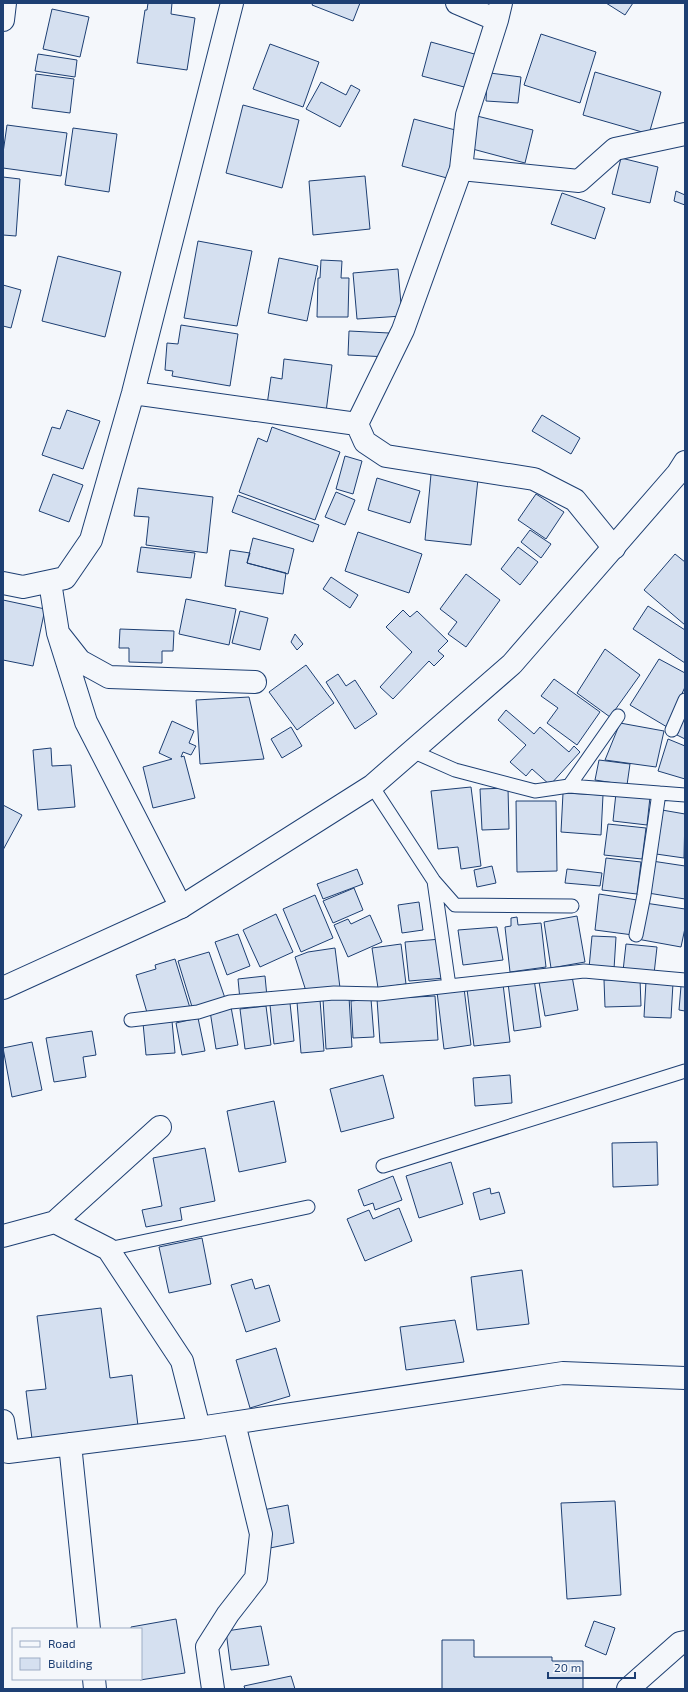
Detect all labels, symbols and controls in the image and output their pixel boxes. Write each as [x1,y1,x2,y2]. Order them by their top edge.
legend [12,1628,142,1680]
text: Road [48,1636,76,1650]
scale bar [548,1654,635,1680]
text: Building [48,1656,93,1670]
text: 20 m [554,1660,581,1674]

